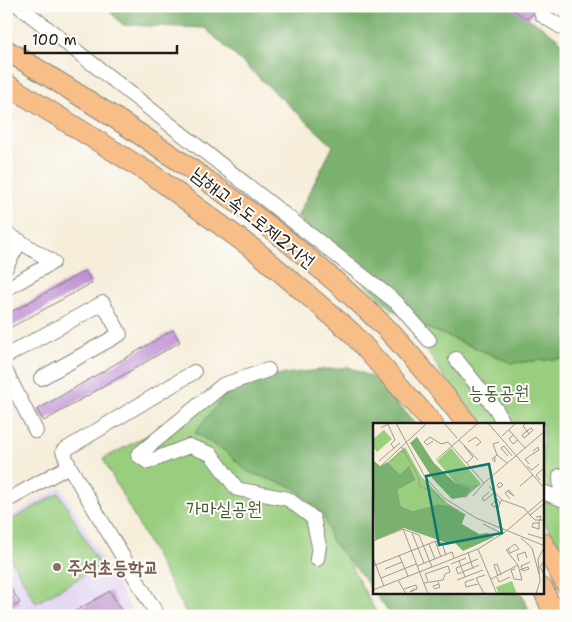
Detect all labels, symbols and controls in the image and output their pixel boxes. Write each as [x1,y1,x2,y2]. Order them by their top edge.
scale bar [25,22,178,54]
text: 100 m [32,30,77,50]
street label: 남해고속도로제2지선 [187,161,321,274]
park label: 능동공원 [468,380,530,405]
inset map [373,423,544,594]
park label: 가마실공원 [186,496,262,521]
place label: 주석초등학교 [67,555,159,580]
marker: 주석초등학교 [51,561,63,573]

